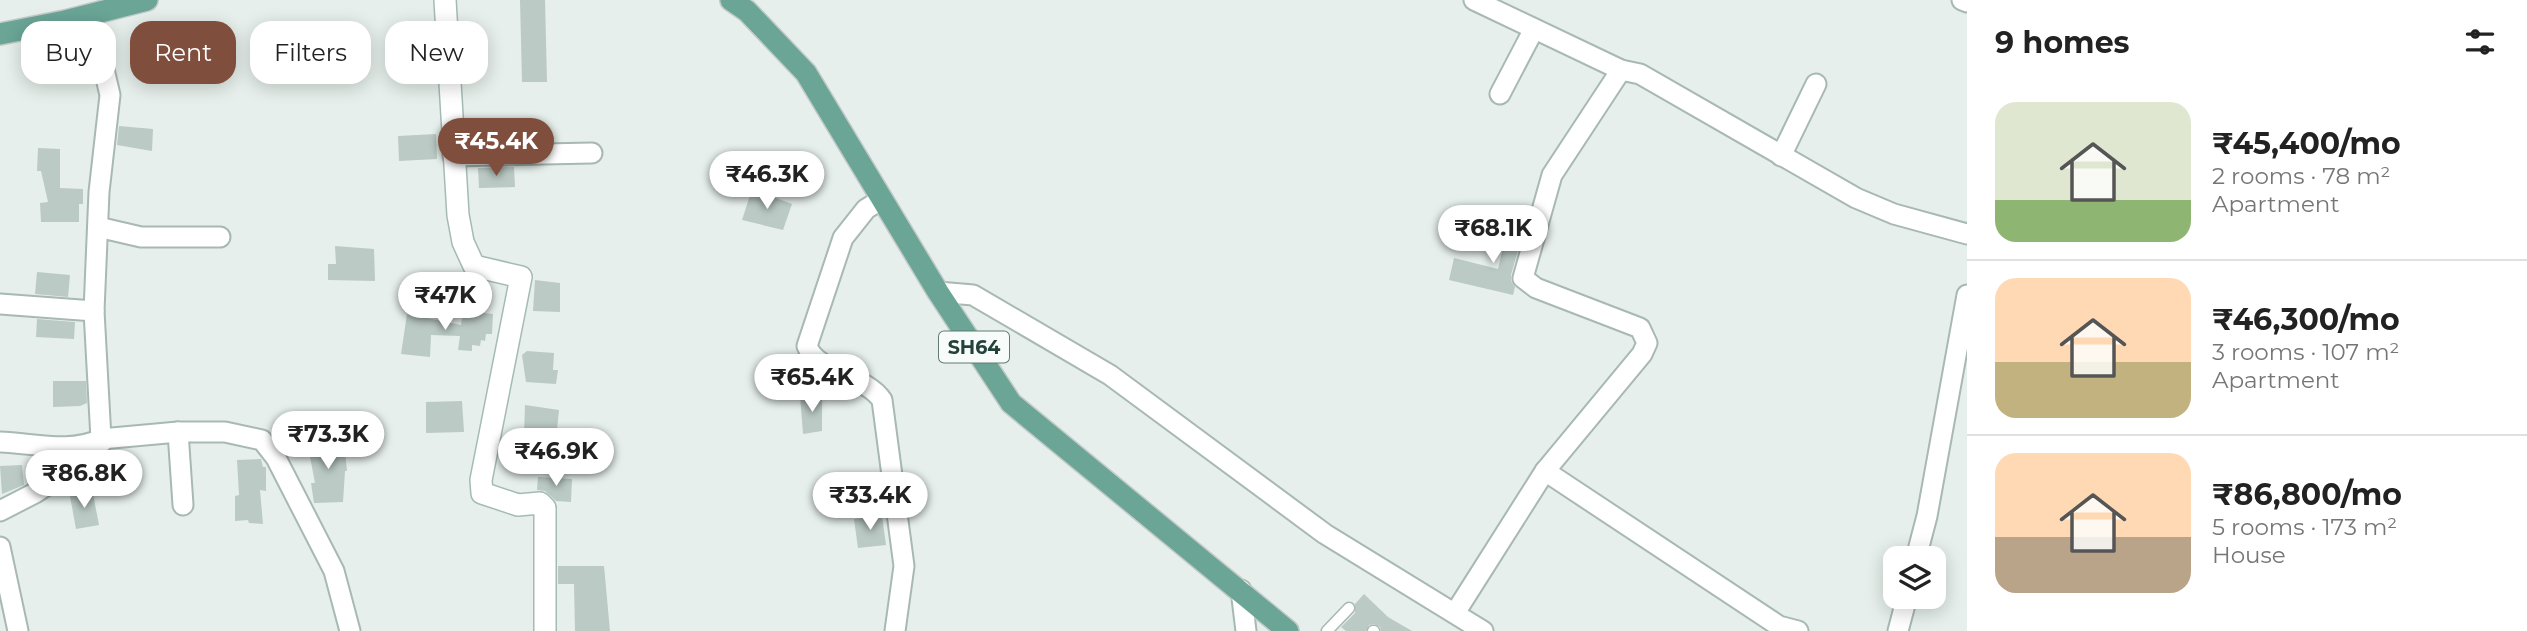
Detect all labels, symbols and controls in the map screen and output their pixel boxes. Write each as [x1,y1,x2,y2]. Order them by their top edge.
chip: Buy [21,21,116,84]
chip: Rent [130,21,236,84]
chip: Filters [250,21,371,84]
chip: New [385,21,488,84]
icon: filters [2461,23,2499,61]
text: 9 homes [1995,24,2130,61]
pin: ₹45.4K [439,118,553,178]
text: ₹45,400/mo [2212,125,2401,162]
text: ₹45.4K [454,127,538,155]
icon: home [2051,130,2135,214]
pin: ₹46.3K [710,152,824,211]
text: ₹46.3K [725,160,809,188]
text: 2 rooms · 78 m² [2212,162,2390,190]
text: Apartment [2212,190,2340,218]
pin: ₹68.1K [1436,205,1550,265]
text: ₹68.1K [1454,214,1532,242]
pin: ₹47K [404,272,486,332]
text: ₹47K [414,281,476,309]
text: ₹46,300/mo [2212,301,2400,338]
icon: home [2051,306,2135,390]
road number: SH64 [939,332,1009,362]
text: 3 rooms · 107 m² [2212,338,2399,366]
pin: ₹65.4K [755,354,869,414]
text: ₹65.4K [770,363,854,391]
text: Apartment [2212,366,2340,394]
pin: ₹73.3K [271,412,385,471]
text: ₹73.3K [287,420,369,448]
pin: ₹46.9K [499,428,613,488]
text: ₹46.9K [514,437,598,465]
pin: ₹86.8K [27,450,141,510]
text: ₹86.8K [41,459,127,487]
pin: ₹33.4K [813,472,927,532]
text: ₹86,800/mo [2212,476,2402,513]
text: ₹33.4K [829,481,911,509]
icon: home [2051,481,2135,565]
text: 5 rooms · 173 m² [2212,513,2397,541]
text: House [2212,541,2286,569]
map controls [1883,546,1946,609]
button: layers [1883,546,1946,609]

